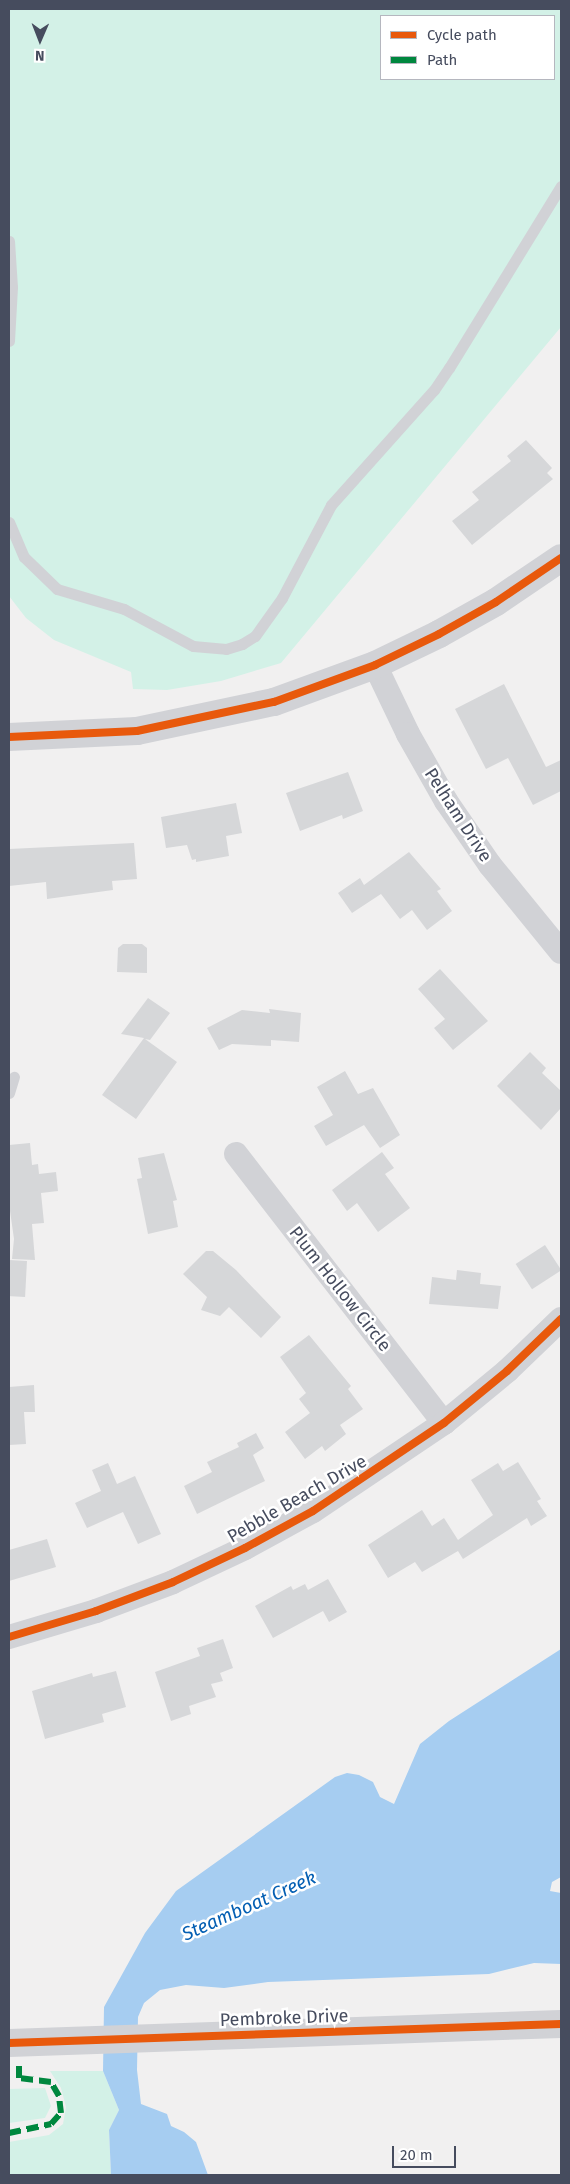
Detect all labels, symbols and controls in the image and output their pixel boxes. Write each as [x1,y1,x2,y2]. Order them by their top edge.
north arrow [15,15,65,65]
legend [380,15,555,80]
text: Cycle path [427,26,497,44]
text: N [35,47,45,64]
text: Path [427,51,457,69]
street label: Pelham Drive [420,764,496,866]
street label: Plum Hollow Circle [284,1222,396,1356]
street label: Pebble Beach Drive [223,1450,371,1548]
water label: Steamboat Creek [178,1866,320,1946]
street label: Pembroke Drive [219,2005,349,2031]
scale bar [395,2136,459,2168]
text: 20 m [400,2146,433,2164]

